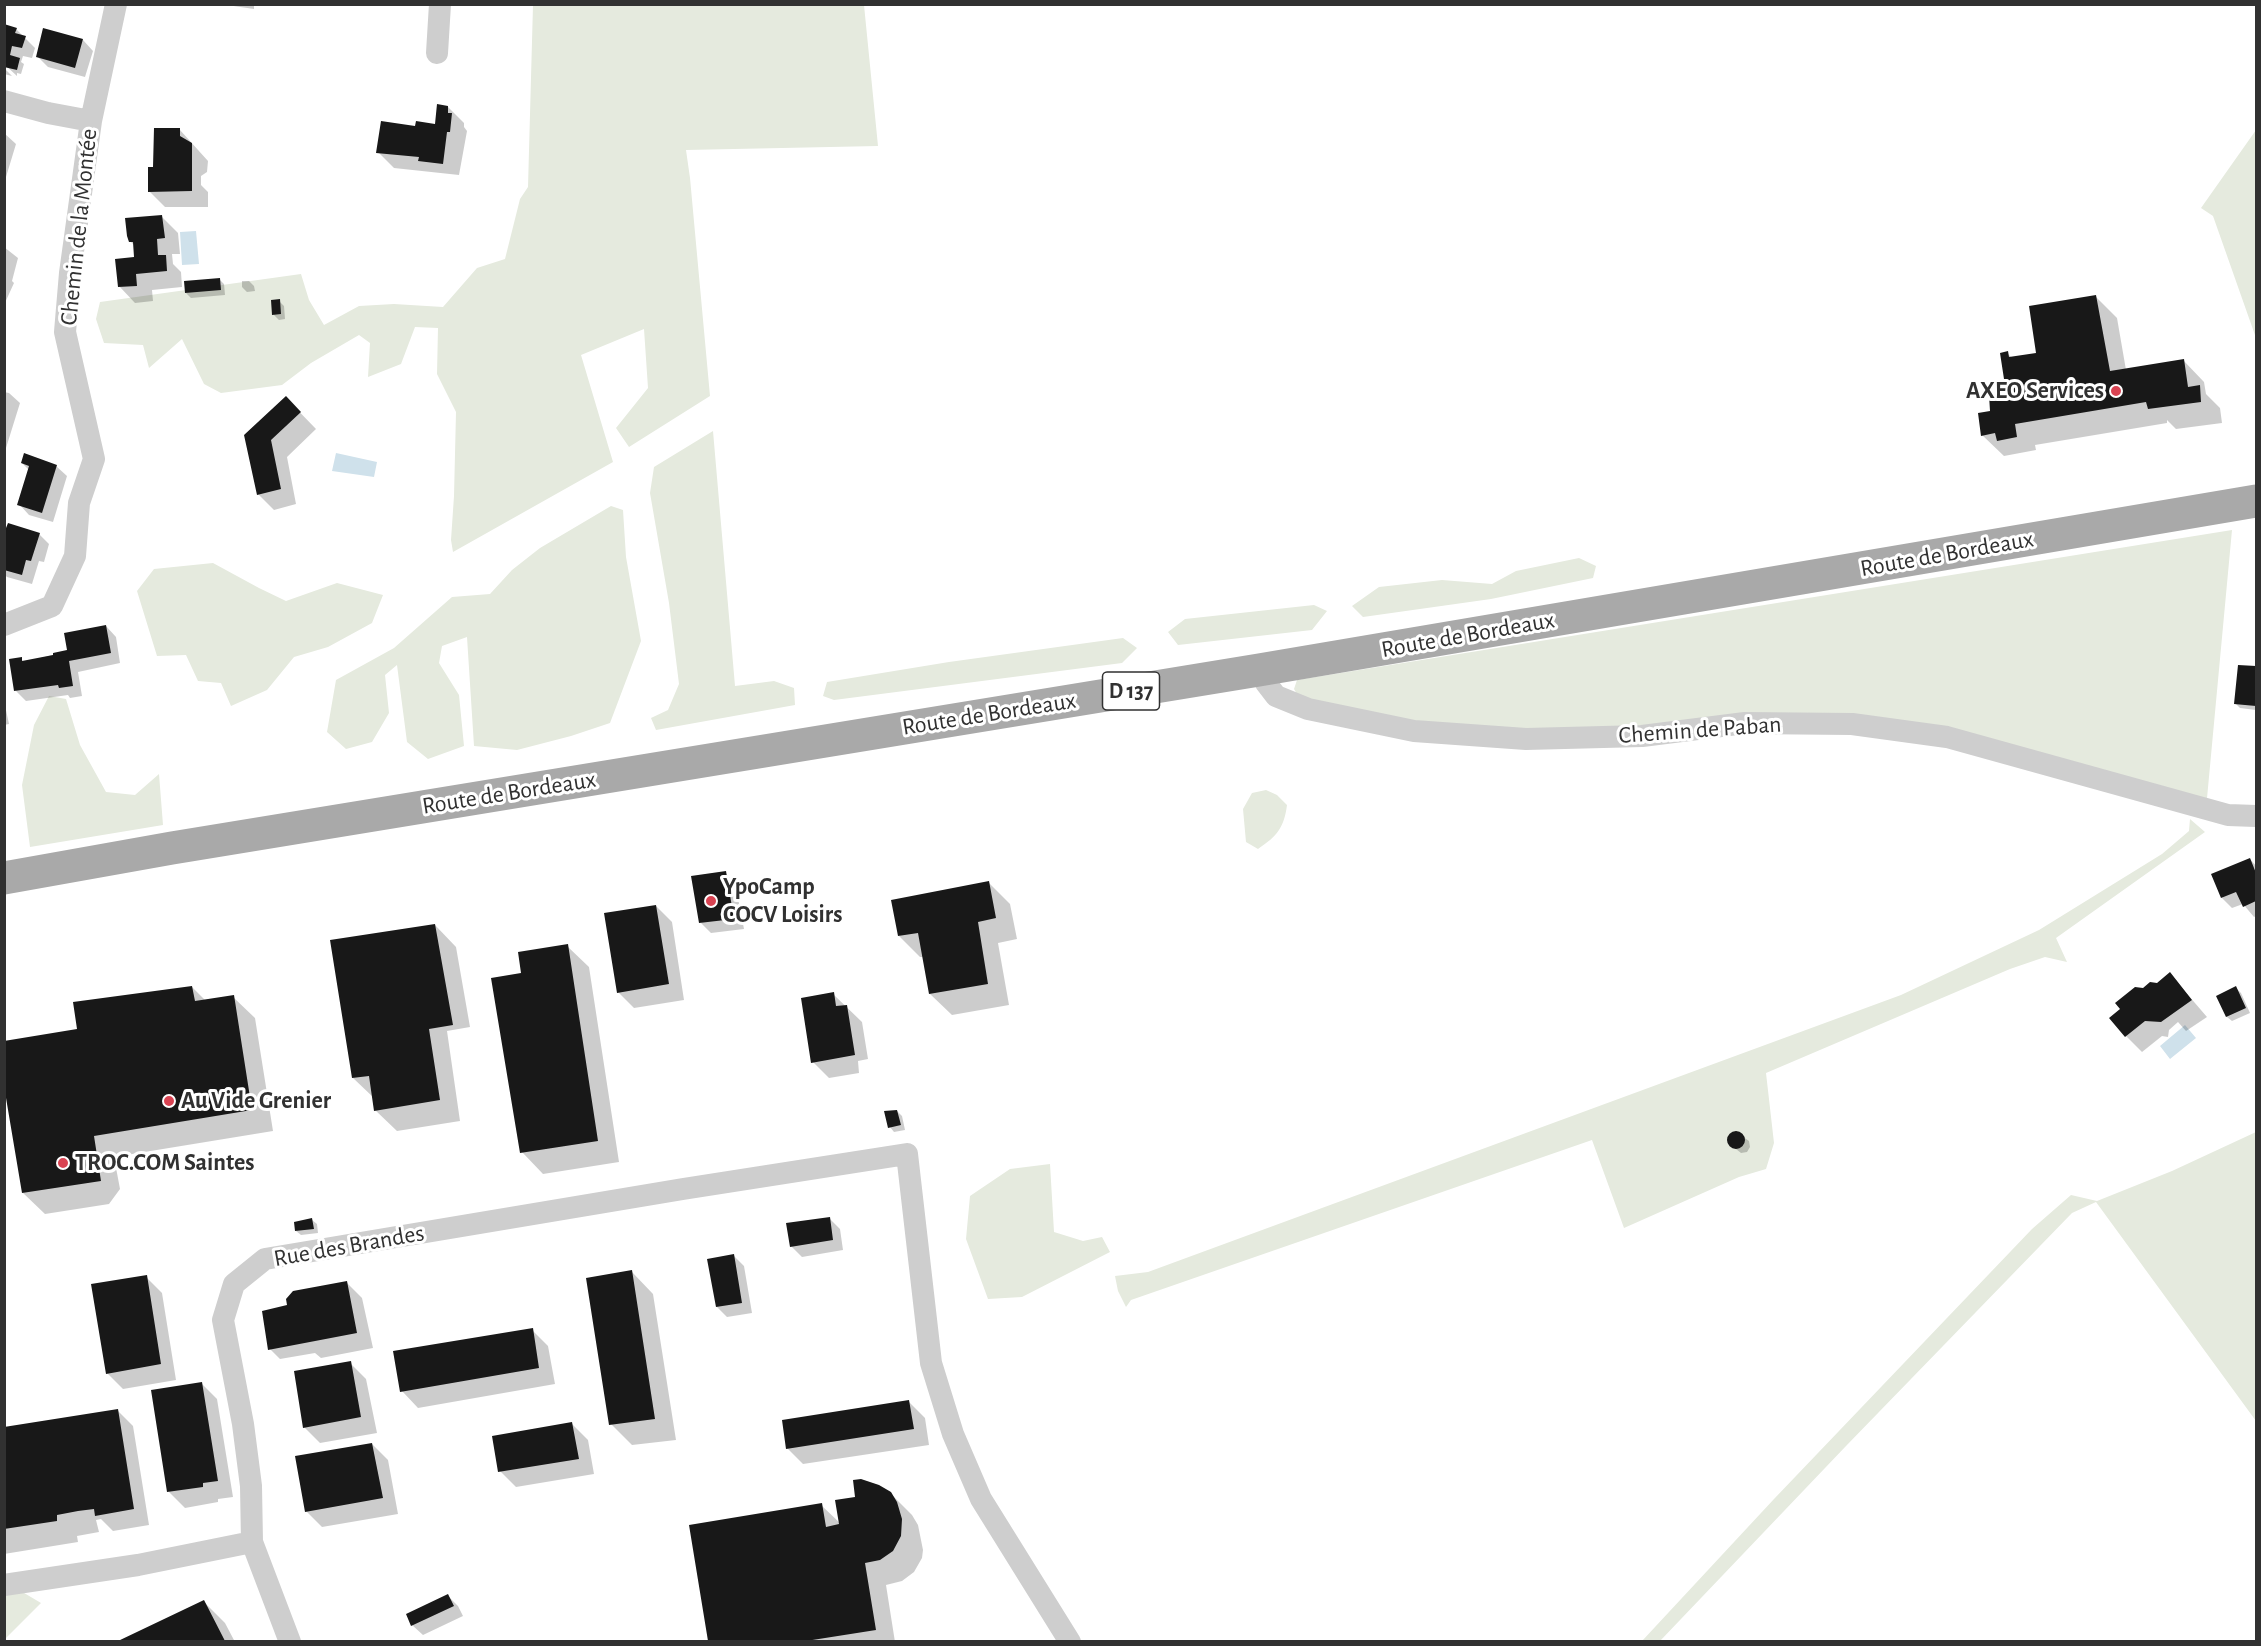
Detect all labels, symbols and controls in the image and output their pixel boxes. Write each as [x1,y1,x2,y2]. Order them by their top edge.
street label: Chemin de la Montée [54,127,104,327]
place label: AXEO Services [1966,377,2104,405]
marker: AXEO Services [2109,384,2123,398]
street label: Route de Bordeaux [1858,525,2036,583]
street label: Route de Bordeaux [1379,606,1557,664]
road number: D 137 [1102,672,1160,710]
street label: Route de Bordeaux [900,686,1078,742]
street label: Chemin de Paban [1618,710,1782,750]
street label: Route de Bordeaux [420,765,598,821]
place label: YpoCamp COCV Loisirs [723,873,842,929]
marker: YpoCamp COCV Loisirs [704,894,718,908]
place label: Au Vide Grenier [181,1087,331,1115]
marker: Au Vide Grenier [162,1094,176,1108]
place label: TROC.COM Saintes [75,1149,254,1177]
marker: TROC.COM Saintes [56,1156,70,1170]
street label: Rue des Brandes [272,1219,426,1273]

